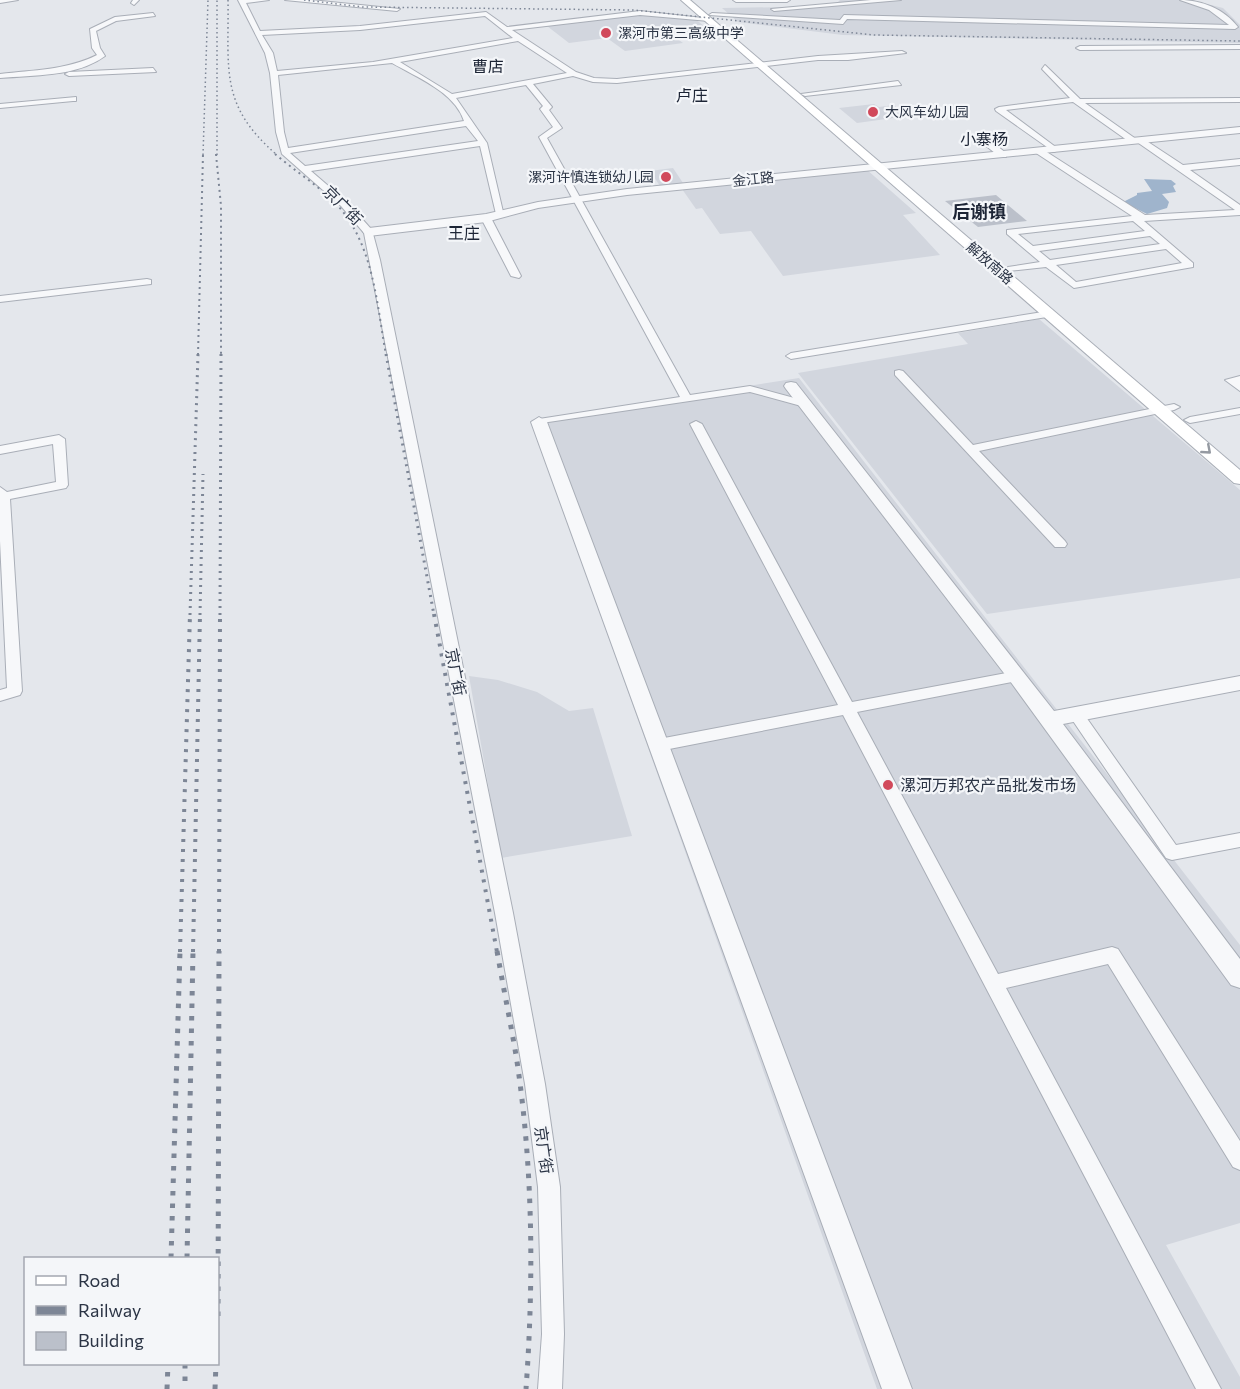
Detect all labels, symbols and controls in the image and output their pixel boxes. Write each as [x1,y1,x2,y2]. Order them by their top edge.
place label: 漯河市第三高级中学 [618,24,744,41]
marker: 漯河市第三高级中学 [599,26,613,40]
district label: 曹店 [472,56,504,75]
district label: 卢庄 [676,85,708,104]
place label: 大风车幼儿园 [885,103,969,120]
marker: 大风车幼儿园 [866,105,880,119]
district label: 小寨杨 [960,129,1008,148]
place label: 漯河许慎连锁幼儿园 [528,168,654,185]
street label: 金江路 [731,168,775,189]
marker: 漯河许慎连锁幼儿园 [659,170,673,184]
street label: 京广街 [320,181,367,228]
district label: 后谢镇 [952,200,1006,222]
district label: 王庄 [448,223,480,242]
street label: 解放南路 [964,238,1017,287]
one-way arrow [1200,442,1211,453]
street label: 京广街 [443,647,470,697]
place label: 漯河万邦农产品批发市场 [900,775,1076,794]
marker: 漯河万邦农产品批发市场 [881,778,895,792]
street label: 京广街 [532,1125,557,1175]
legend [24,1257,219,1365]
text: Road [78,1269,120,1291]
text: Railway [78,1299,141,1321]
text: Building [78,1329,144,1351]

